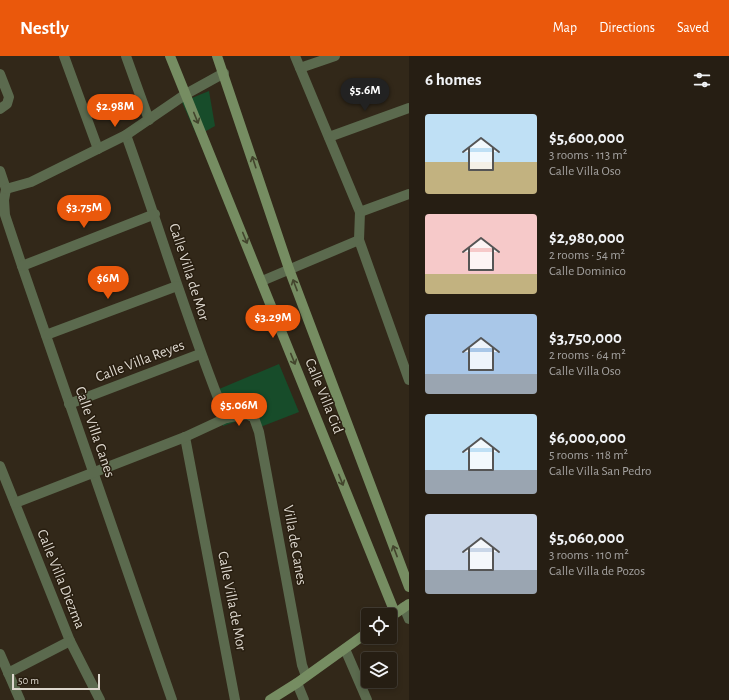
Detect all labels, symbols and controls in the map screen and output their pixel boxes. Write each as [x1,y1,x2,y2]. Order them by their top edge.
text: Nestly [20,19,69,38]
text: Map [553,21,577,35]
text: Directions [599,21,655,35]
text: Saved [677,21,709,35]
icon: filters [691,69,713,91]
text: 6 homes [425,71,481,88]
pin: $5.6M [337,78,393,112]
text: $5.6M [349,84,381,97]
pin: $2.98M [82,94,148,128]
text: $2.98M [96,100,134,113]
one-way arrow [192,112,200,124]
text: $5,600,000 [549,129,624,146]
icon: home [457,130,505,178]
text: 3 rooms · 113 m² [549,149,627,162]
one-way arrow [249,156,257,168]
text: Calle Villa Oso [549,165,621,178]
pin: $3.75M [51,195,117,229]
text: $3.75M [66,201,102,214]
street label: Calle Villa de Mor [166,222,212,323]
text: $2,980,000 [549,229,624,246]
icon: home [457,230,505,278]
one-way arrow [241,232,249,244]
text: 2 rooms · 54 m² [549,249,625,262]
text: Calle Dominico [549,265,626,278]
pin: $6M [89,266,127,300]
text: $6M [97,272,119,285]
one-way arrow [291,280,299,292]
pin: $3.29M [240,305,306,339]
text: $3.29M [254,311,292,324]
text: $3,750,000 [549,329,622,346]
icon: home [457,330,505,378]
street label: Calle Villa Reyes [94,337,186,385]
text: 2 rooms · 64 m² [549,349,626,362]
one-way arrow [290,353,298,365]
street label: Calle Villa Cid [302,356,346,436]
text: Calle Villa Oso [549,365,621,378]
street label: Calle Villa Canes [72,385,118,479]
pin: $5.06M [206,393,272,427]
text: $5.06M [220,399,258,412]
text: $6,000,000 [549,429,626,446]
icon: home [457,430,505,478]
text: 5 rooms · 118 m² [549,449,628,462]
text: Calle Villa San Pedro [549,465,652,478]
one-way arrow [338,473,346,485]
street label: Villa de Canes [281,504,309,586]
street label: Calle Villa Diezma [34,527,88,631]
text: $5,060,000 [549,529,624,546]
icon: home [457,530,505,578]
one-way arrow [391,545,399,557]
text: 3 rooms · 110 m² [549,549,629,562]
street label: Calle Villa de Mor [215,550,249,652]
text: Calle Villa de Pozos [549,565,645,578]
map controls [361,608,397,688]
button: locate [361,608,397,644]
button: layers [361,652,397,688]
scale bar [12,672,100,691]
text: 50 m [18,675,39,686]

